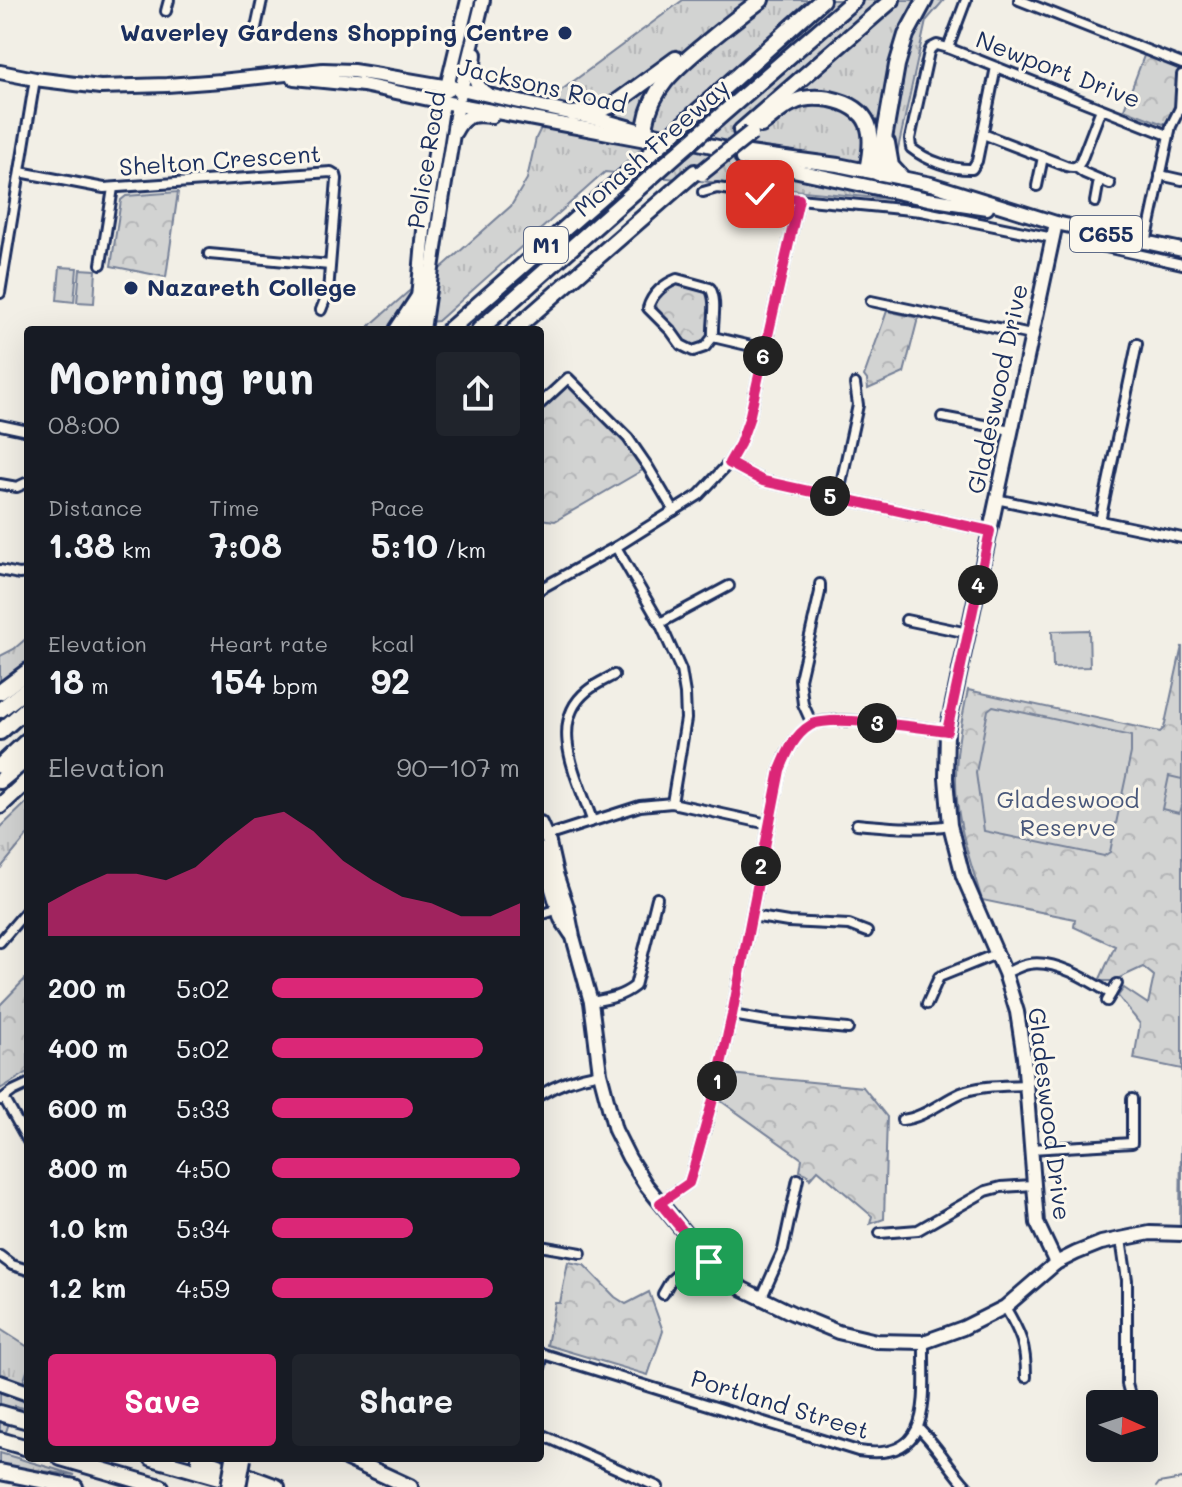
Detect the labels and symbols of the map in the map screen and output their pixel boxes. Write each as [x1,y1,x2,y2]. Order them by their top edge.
place label: Waverley Gardens Shopping Centre [120,16,549,47]
street label: Newport Drive [972,23,1145,114]
marker: Waverley Gardens Shopping Centre [556,24,574,42]
street label: Jacksons Road [454,50,630,119]
street label: Monash Freeway [567,71,735,223]
street label: Police Road [399,89,452,231]
street label: Shelton Crescent [118,137,322,182]
pin [726,160,794,228]
road number: C655 [1070,216,1142,252]
road number: M1 [524,227,568,263]
place label: Nazareth College [147,271,357,302]
marker: Nazareth College [122,279,140,297]
street label: Gladeswood Drive [959,281,1034,497]
pin: 6 [743,336,783,376]
pin: 5 [810,476,850,516]
pin: 4 [958,565,998,605]
pin: 3 [857,703,897,743]
park label: Gladeswood Reserve [997,783,1139,842]
pin: 2 [741,846,781,886]
street label: Gladeswood Drive [1022,1006,1079,1222]
pin: 1 [697,1061,737,1101]
pin [675,1228,743,1296]
street label: Portland Street [687,1362,873,1445]
north arrow [1086,1390,1158,1462]

